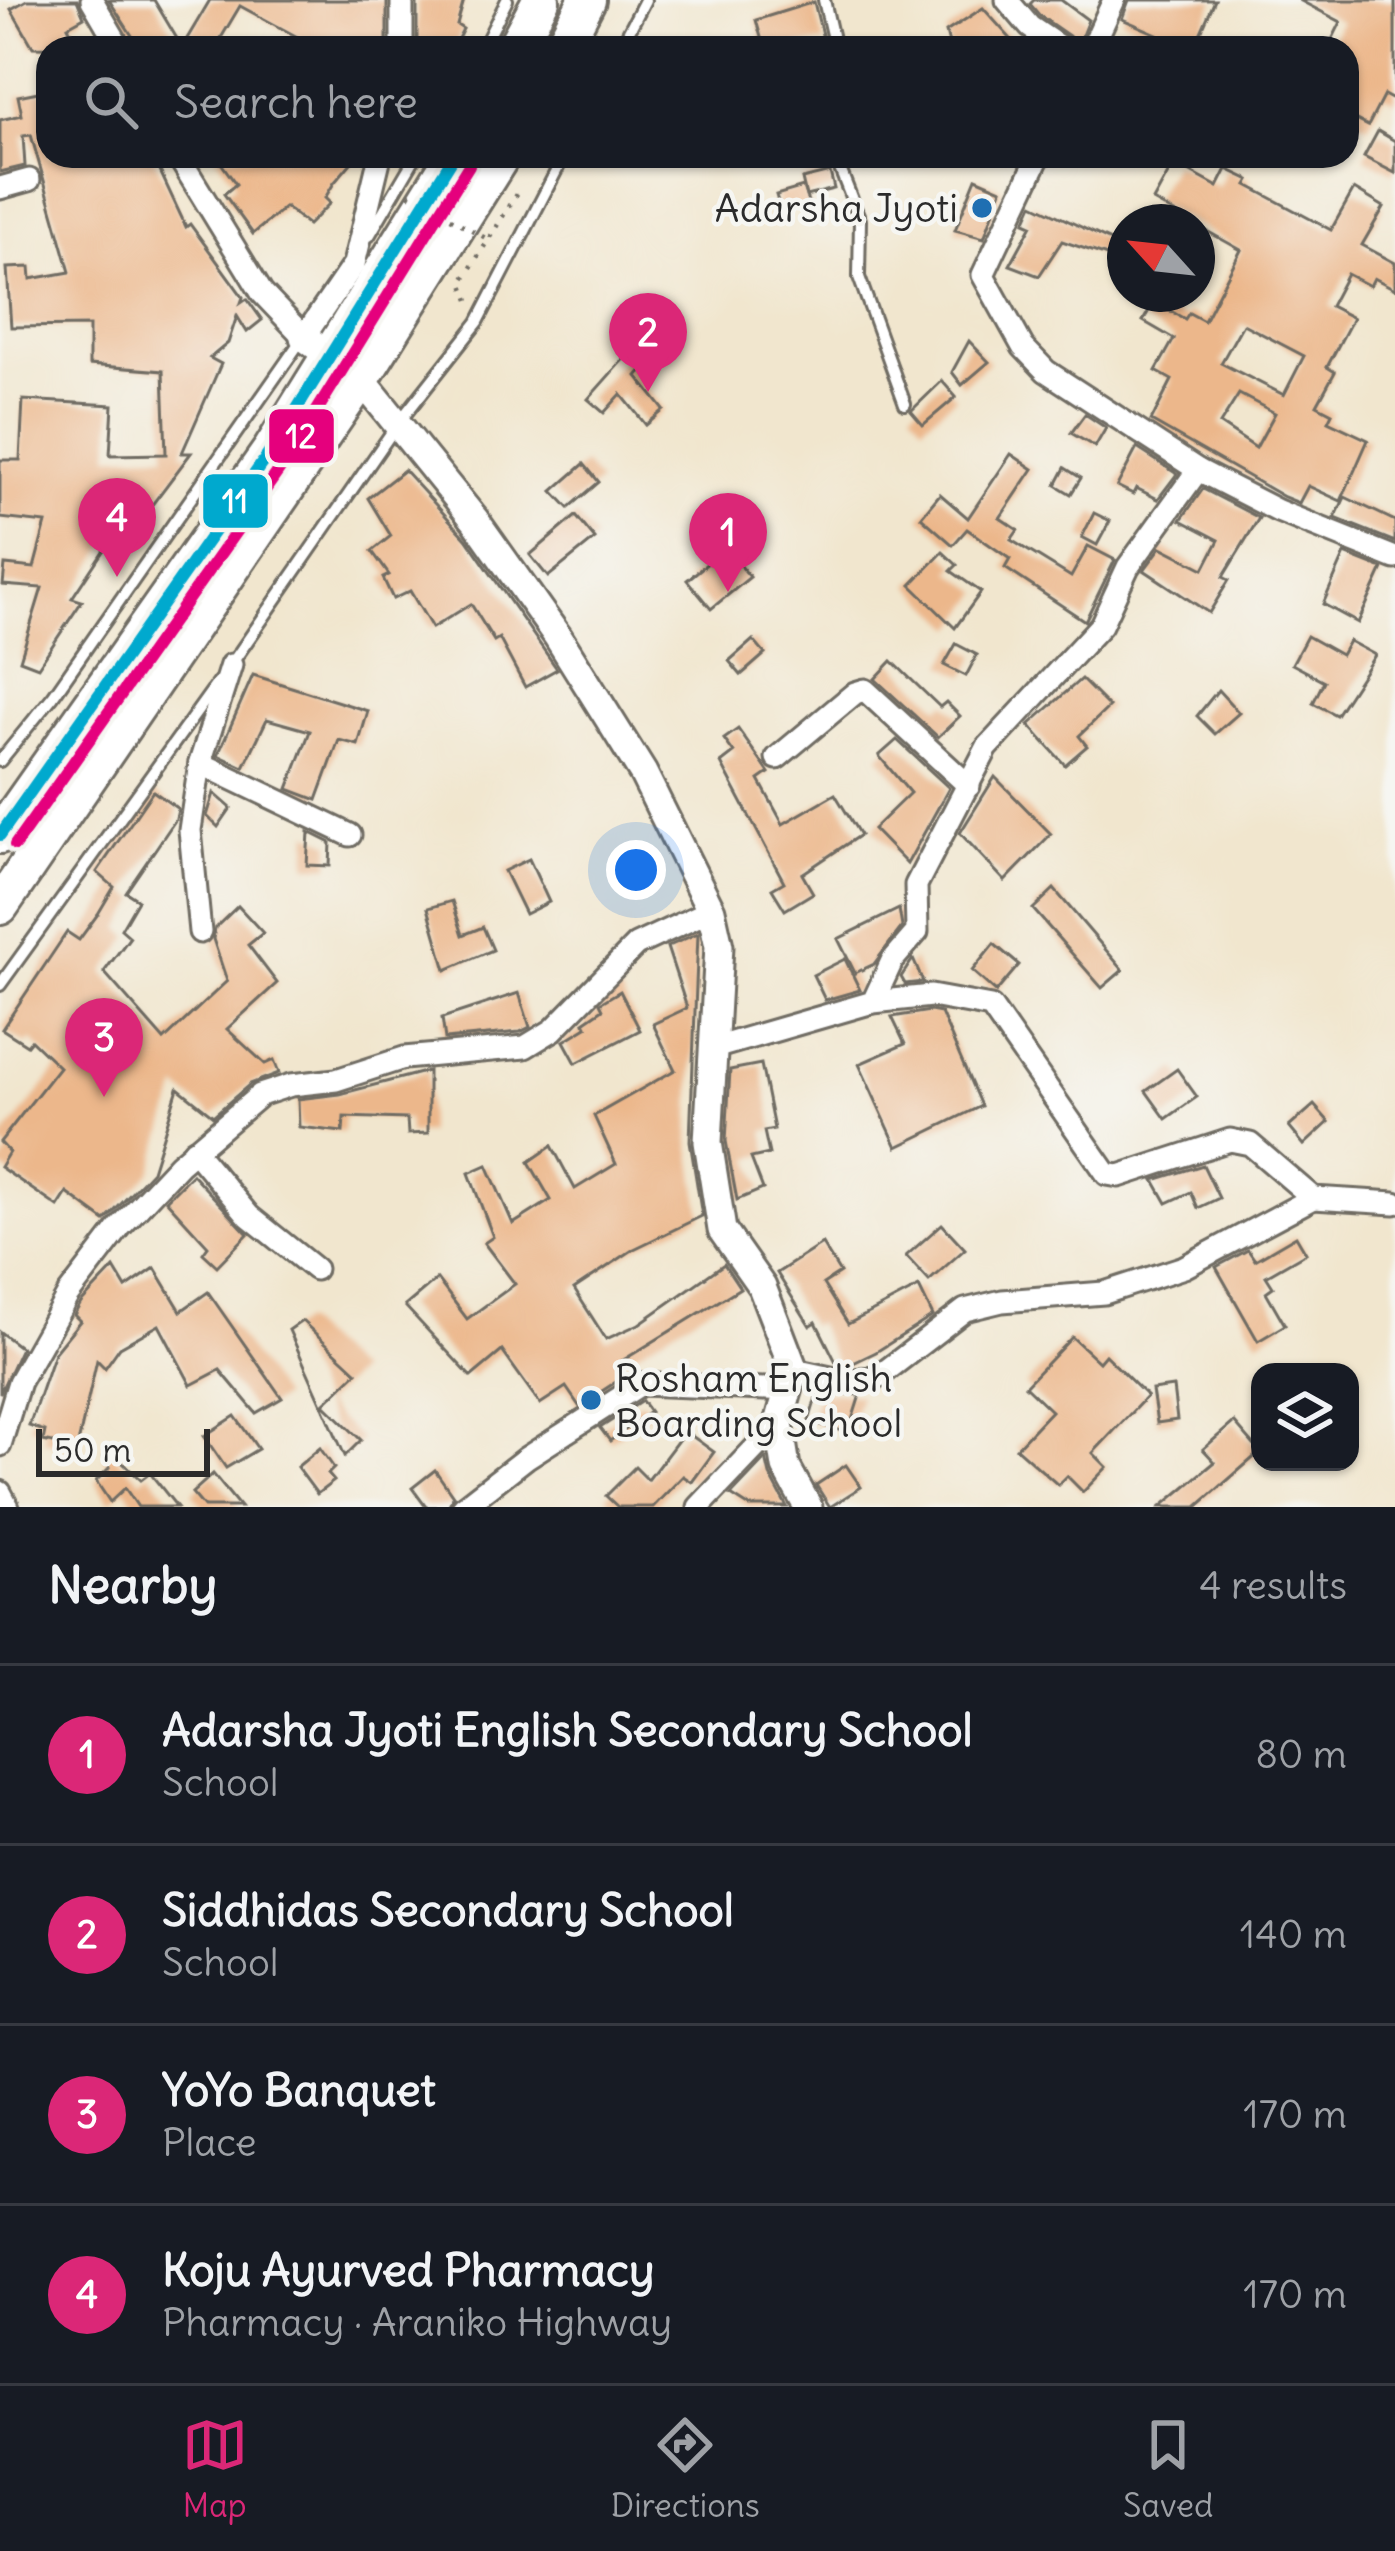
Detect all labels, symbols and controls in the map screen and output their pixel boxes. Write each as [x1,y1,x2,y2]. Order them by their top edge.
search box [36,36,1359,168]
icon: search [78,69,144,135]
text: Search here [174,74,418,130]
place label: Adarsha Jyoti [715,184,958,233]
marker: Adarsha Jyoti [969,195,995,221]
north arrow [1107,204,1215,312]
pin: 2 [609,293,687,392]
line badge: 12 [267,407,336,465]
text: 12 [285,415,317,457]
line badge: 11 [201,472,270,530]
pin: 4 [78,478,156,577]
text: 11 [222,480,248,522]
pin: 1 [689,493,767,592]
your location [606,840,666,900]
pin: 3 [65,998,143,1097]
place label: Rosham English Boarding School [615,1354,902,1448]
map controls [1251,1363,1359,1471]
button: layers [1251,1363,1359,1471]
marker: Rosham English Boarding School [578,1387,604,1413]
scale bar [36,1423,210,1476]
text: 50 m [54,1429,131,1471]
text: Nearby [48,1553,217,1617]
text: 4 results [1199,1561,1347,1610]
text: Adarsha Jyoti English Secondary School [162,1702,973,1758]
text: 1 [79,1730,95,1779]
text: 80 m [1255,1730,1347,1779]
text: School [162,1758,279,1807]
text: Siddhidas Secondary School [162,1882,734,1938]
text: 2 [76,1910,98,1959]
text: 140 m [1240,1910,1347,1959]
text: School [162,1938,279,1987]
text: YoYo Banquet [162,2062,436,2118]
text: 3 [76,2090,98,2139]
text: 170 m [1243,2090,1347,2139]
text: Place [162,2118,256,2167]
text: Koju Ayurved Pharmacy [162,2242,654,2298]
text: 4 [76,2270,98,2319]
text: 170 m [1243,2270,1347,2319]
text: Pharmacy · Araniko Highway [162,2298,672,2347]
tab: Map [182,2412,248,2526]
tab: Directions [611,2412,760,2526]
tab: Saved [1123,2412,1213,2526]

